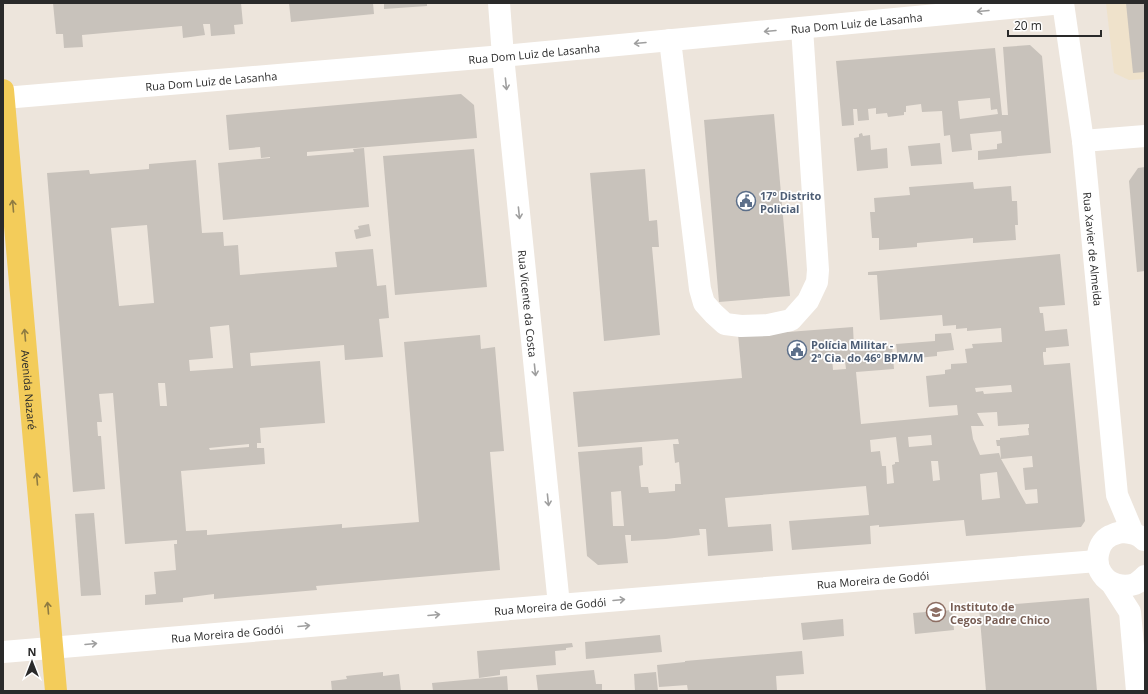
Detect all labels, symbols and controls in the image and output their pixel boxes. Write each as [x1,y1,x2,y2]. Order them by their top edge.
one-way arrow [977,7,990,14]
street label: Rua Dom Luiz de Lasanha [790,9,923,36]
scale bar [1008,12,1101,38]
text: 20 m [1014,17,1042,34]
one-way arrow [764,27,777,34]
street label: Rua Dom Luiz de Lasanha [468,39,601,66]
one-way arrow [634,39,647,47]
street label: Rua Dom Luiz de Lasanha [145,68,278,94]
one-way arrow [502,77,510,90]
place label: 17º Distrito Policial [760,188,822,216]
public building icon: 17º Distrito Policial [735,190,757,212]
street label: Rua Xavier de Almeida [1080,191,1106,307]
one-way arrow [10,200,17,213]
one-way arrow [516,206,523,219]
street label: Rua Vicente da Costa [515,249,541,358]
one-way arrow [21,329,28,342]
place label: Polícia Militar - 2ª Cia. do 46º BPM/M [811,337,923,365]
public building icon: Polícia Militar - 2ª Cia. do 46º BPM/M [786,339,808,361]
street label: Avenida Nazaré [18,349,40,430]
one-way arrow [531,363,539,376]
one-way arrow [34,473,41,486]
one-way arrow [545,493,552,506]
street label: Rua Moreira de Godói [816,567,930,591]
street label: Rua Moreira de Godói [493,594,607,618]
one-way arrow [612,596,625,603]
place label: Instituto de Cegos Padre Chico [950,599,1050,627]
school or university icon: Instituto de Cegos Padre Chico [925,601,947,623]
one-way arrow [45,602,52,615]
one-way arrow [427,612,440,619]
street label: Rua Moreira de Godói [170,621,284,645]
one-way arrow [297,623,310,630]
one-way arrow [84,640,97,648]
north arrow [12,642,52,682]
text: N [28,644,36,659]

